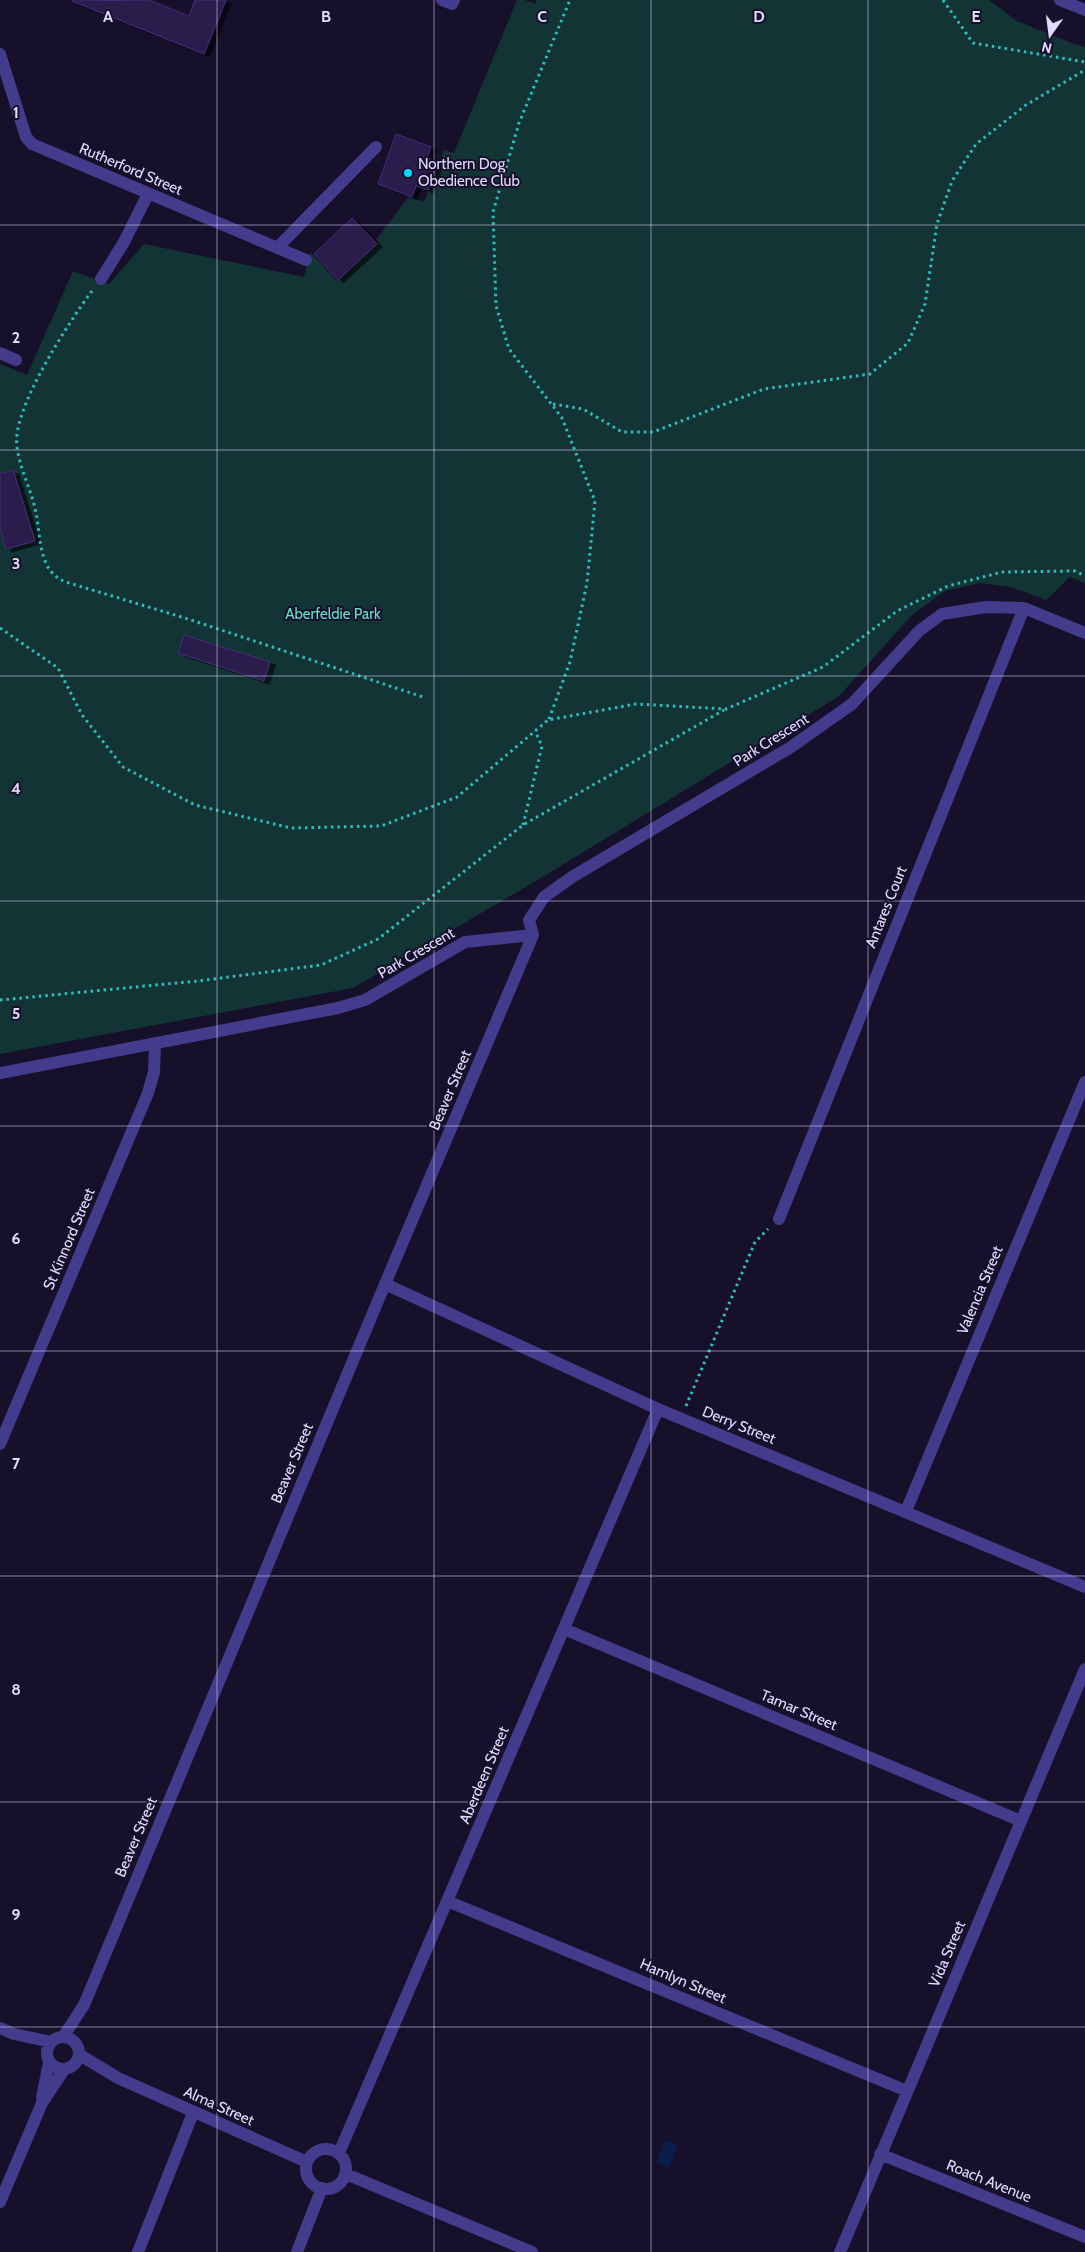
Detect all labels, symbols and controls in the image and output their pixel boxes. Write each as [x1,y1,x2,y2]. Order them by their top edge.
text: A [103,7,113,26]
text: B [321,7,331,26]
text: C [537,7,547,26]
text: D [753,7,765,26]
text: E [971,7,981,26]
north arrow [1025,10,1075,60]
text: N [1040,38,1054,58]
text: 1 [13,103,19,122]
street label: Rutherford Street [77,139,185,199]
place label: Northern Dog Obedience Club [418,155,520,190]
marker: Northern Dog Obedience Club [402,167,414,179]
text: 2 [12,328,20,347]
text: 3 [12,554,20,573]
park label: Aberfeldie Park [285,605,381,623]
street label: Park Crescent [730,710,812,770]
text: 4 [11,779,21,798]
street label: Antares Court [861,864,911,950]
street label: Park Crescent [374,924,458,982]
text: 5 [12,1004,20,1023]
street label: Beaver Street [425,1047,475,1133]
street label: St Kinnord Street [39,1185,99,1293]
text: 6 [12,1229,21,1248]
street label: Valencia Street [953,1243,1007,1337]
street label: Derry Street [700,1402,778,1448]
street label: Beaver Street [267,1420,317,1506]
text: 7 [12,1454,21,1473]
text: 8 [11,1680,21,1699]
street label: Tamar Street [758,1686,840,1734]
street label: Aberdeen Street [455,1724,513,1826]
street label: Beaver Street [111,1794,161,1880]
text: 9 [12,1905,21,1924]
street label: Vida Street [925,1918,969,1990]
street label: Hamlyn Street [637,1955,729,2007]
street label: Alma Street [181,2083,257,2129]
street label: Roach Avenue [944,2156,1034,2206]

